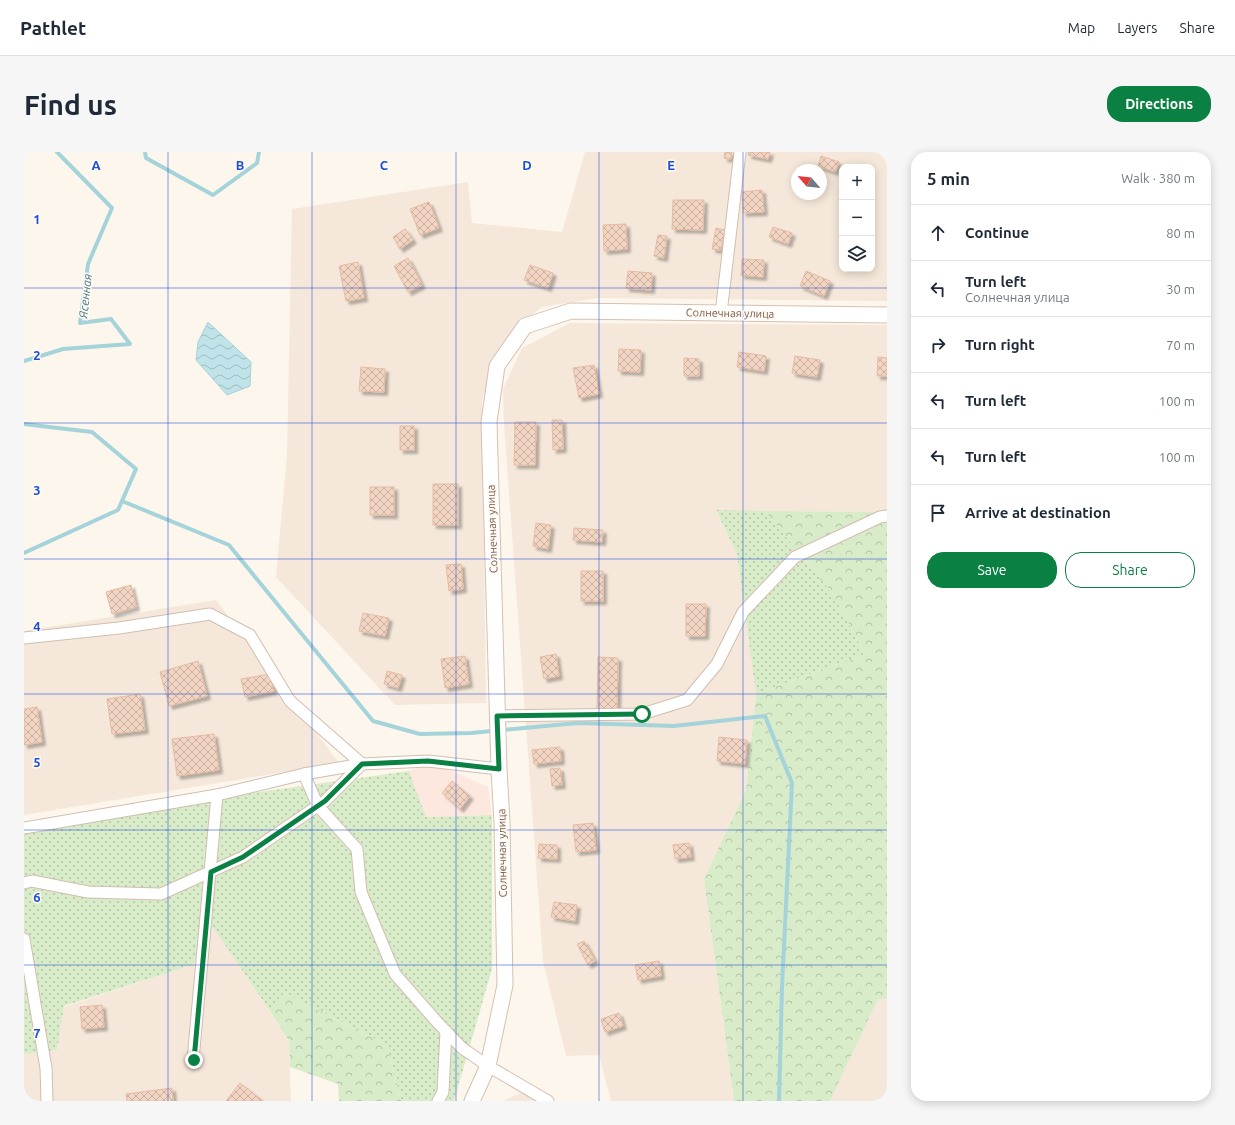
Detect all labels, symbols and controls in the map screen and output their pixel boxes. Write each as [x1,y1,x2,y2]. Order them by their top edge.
text: Pathlet [20,17,86,39]
text: Map [1068,20,1095,36]
text: Layers [1117,20,1157,36]
text: Share [1179,20,1215,36]
button: Directions [1107,86,1211,122]
text: Find us [24,89,117,120]
text: A [91,158,101,172]
text: B [236,158,245,172]
text: C [380,158,389,172]
text: D [522,158,532,172]
text: E [667,158,675,172]
north arrow [791,164,827,200]
map controls [839,164,875,272]
button: + [839,164,875,200]
text: 5 min [927,169,970,188]
text: Walk · 380 m [1121,171,1195,185]
button: − [839,200,875,236]
text: 1 [33,212,41,226]
icon: ahead [927,222,949,244]
text: Continue [965,224,1029,241]
text: 80 m [1166,226,1195,240]
button: layers [839,236,875,272]
water label: Ясенная [76,273,94,320]
text: Turn left [965,273,1026,290]
icon: left [927,278,949,300]
text: 30 m [1166,282,1195,296]
text: Солнечная улица [965,290,1070,304]
street label: Солнечная улица [686,306,774,320]
icon: right [927,334,949,356]
text: Turn right [965,336,1035,353]
text: 70 m [1166,338,1195,352]
text: 2 [33,348,41,362]
icon: left [927,390,949,412]
text: Turn left [965,392,1026,409]
text: 100 m [1159,394,1195,408]
icon: left [927,446,949,468]
text: Turn left [965,448,1026,465]
text: 100 m [1159,450,1195,464]
text: 3 [33,483,41,497]
street label: Солнечная улица [484,485,500,573]
icon: arrive [927,502,949,524]
text: Arrive at destination [965,504,1111,521]
button: Save [927,552,1057,588]
button: Share [1065,552,1195,588]
text: 4 [33,619,41,633]
route start [633,705,651,723]
text: 5 [33,755,41,769]
street label: Солнечная улица [495,809,509,897]
text: 6 [33,890,41,904]
text: 7 [33,1026,41,1040]
route end [185,1051,203,1069]

